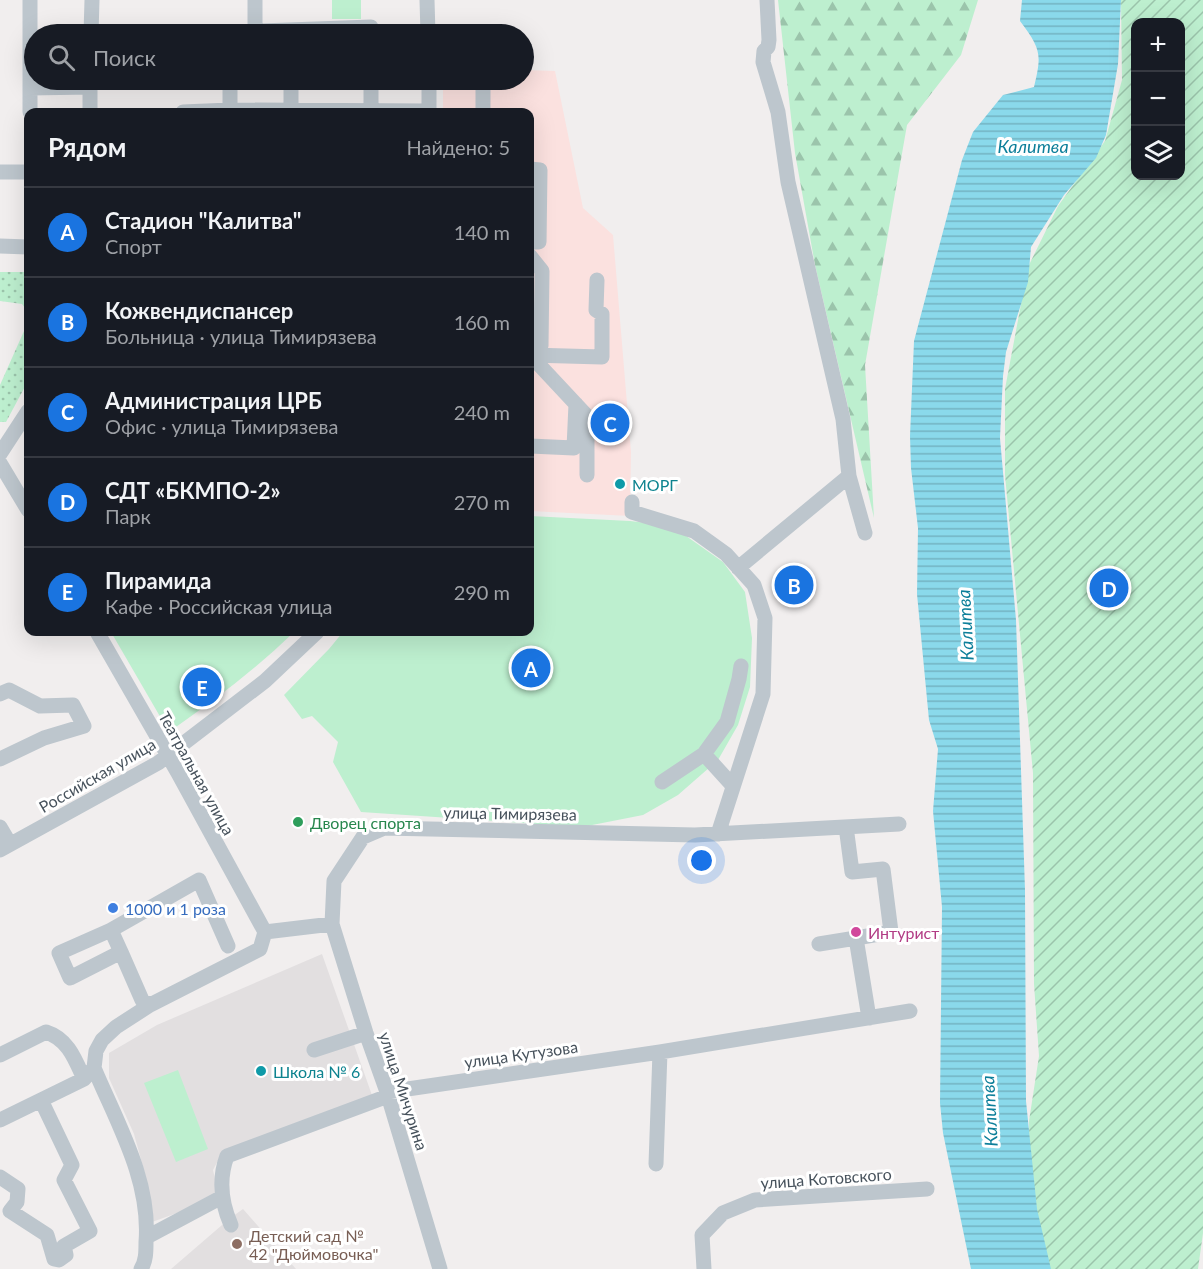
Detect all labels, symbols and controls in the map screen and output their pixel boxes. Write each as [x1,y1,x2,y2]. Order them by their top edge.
map controls [1131,18,1185,180]
button: + [1131,18,1185,72]
search box [24,24,534,90]
icon: search [45,41,78,74]
text: Поиск [93,44,156,71]
button: − [1131,72,1185,126]
button: layers [1131,126,1185,180]
text: Рядом [48,131,126,163]
text: Найдено: 5 [407,135,510,159]
water label: Калитва [997,135,1069,157]
text: Стадион "Калитва" [105,207,302,234]
text: A [61,220,74,244]
text: 140 m [454,220,510,244]
text: Спорт [105,234,162,258]
text: Кожвендиспансер [105,297,293,324]
text: B [61,310,74,334]
text: 160 m [454,310,510,334]
text: Больница · улица Тимирязева [105,324,377,348]
text: Администрация ЦРБ [105,387,322,414]
text: C [61,400,74,424]
text: 240 m [454,400,510,424]
pin: C [590,400,630,446]
text: Офис · улица Тимирязева [105,414,338,438]
place label: МОРГ [632,475,678,494]
text: СДТ «БКМПО-2» [105,477,280,504]
marker: МОРГ [613,477,627,491]
text: D [60,490,75,514]
text: 270 m [454,490,510,514]
text: Парк [105,504,151,528]
pin: B [774,562,814,608]
pin: D [1090,566,1128,610]
text: Пирамида [105,567,211,594]
text: E [62,580,73,604]
text: 290 m [454,580,510,604]
water label: Калитва [952,589,978,661]
text: Кафе · Российская улица [105,594,333,618]
pin: A [512,646,550,690]
pin: E [182,664,222,710]
street label: Театральная улица [155,708,239,838]
street label: Российская улица [35,734,159,816]
street label: улица Тимирязева [443,802,577,824]
place label: Дворец спорта [310,813,421,832]
marker: Дворец спорта [291,815,305,829]
your location [687,846,716,875]
place label: 1000 и 1 роза [125,899,226,918]
marker: 1000 и 1 роза [106,901,120,915]
place label: Интурист [868,923,939,942]
marker: Интурист [849,925,863,939]
street label: улица Мичурина [376,1029,432,1153]
street label: улица Кутузова [463,1037,579,1071]
place label: Школа № 6 [273,1062,360,1081]
marker: Школа № 6 [254,1064,268,1078]
water label: Калитва [976,1075,1002,1147]
street label: улица Котовского [760,1164,892,1192]
place label: Детский сад № 42 "Дюймовочка" [249,1226,378,1263]
marker: Детский сад № 42 "Дюймовочка" [230,1237,244,1251]

